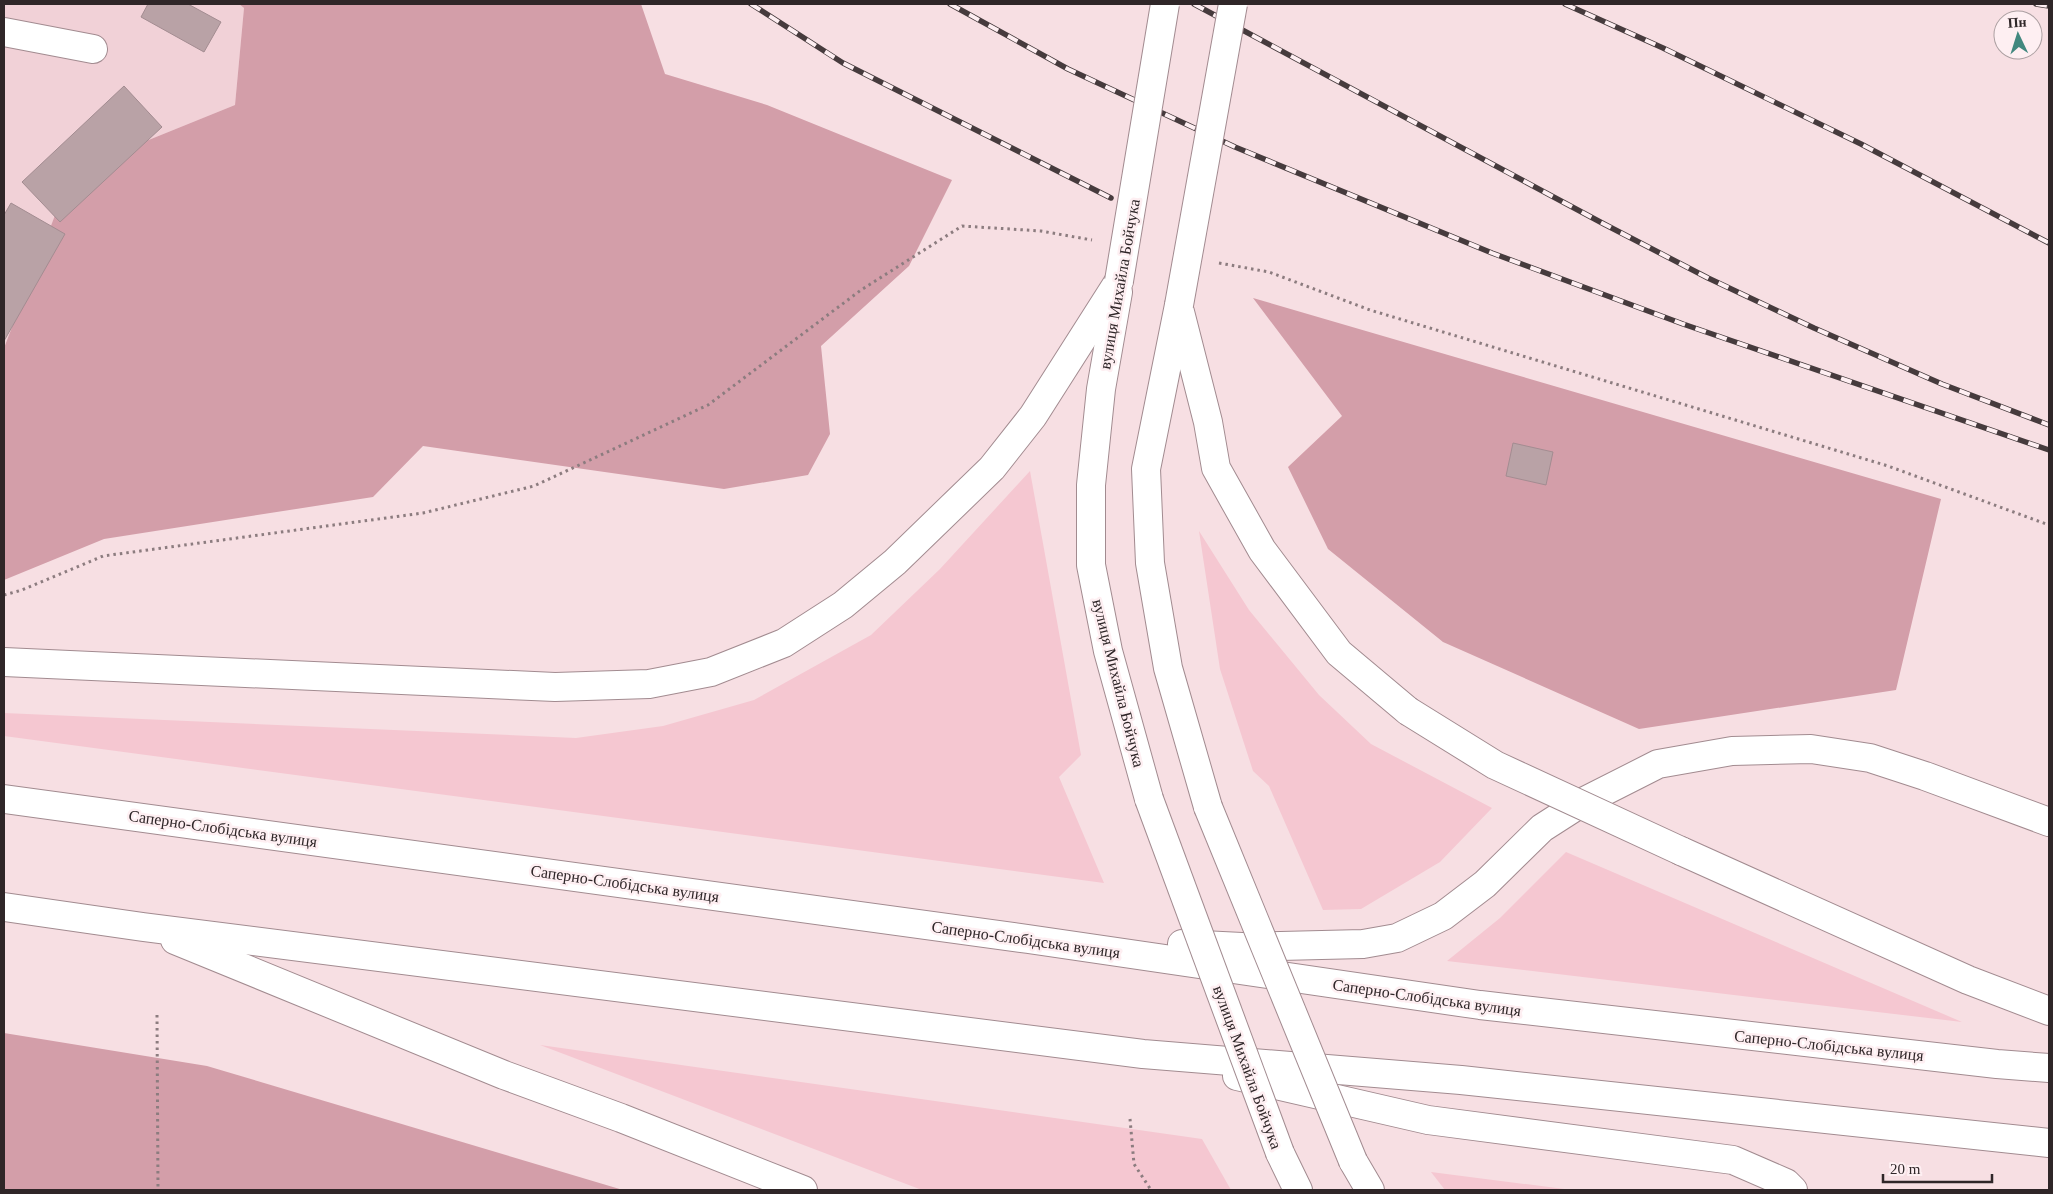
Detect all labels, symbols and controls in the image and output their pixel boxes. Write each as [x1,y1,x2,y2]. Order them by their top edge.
north arrow [1993,10,2043,60]
text: Пн [2007,14,2027,31]
street label: вулиця Михайла Бойчука [1096,198,1144,371]
street label: вулиця Михайла Бойчука [1088,597,1148,769]
street label: Саперно-Слобідська вулиця [127,807,319,851]
street label: Саперно-Слобідська вулиця [529,862,721,906]
street label: Саперно-Слобідська вулиця [930,918,1122,962]
street label: Саперно-Слобідська вулиця [1331,976,1523,1020]
street label: вулиця Михайла Бойчука [1209,983,1285,1151]
street label: Саперно-Слобідська вулиця [1733,1027,1925,1065]
scale bar [1883,1152,1992,1184]
text: 20 m [1890,1161,1921,1177]

